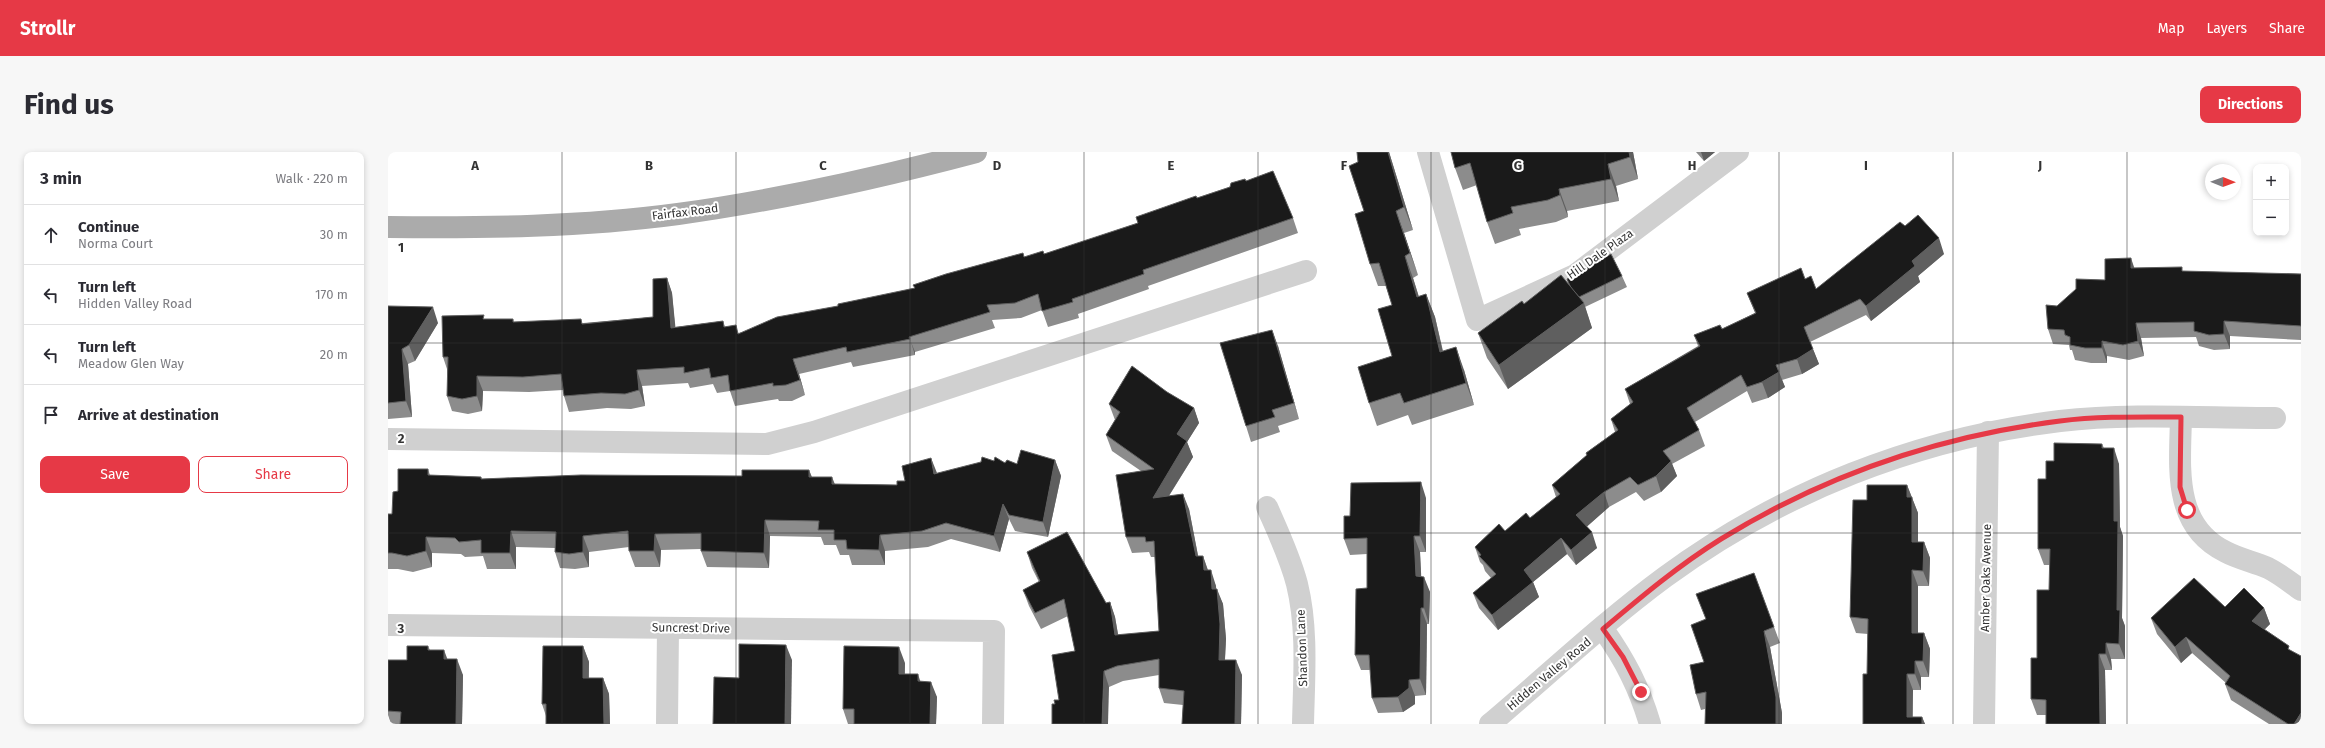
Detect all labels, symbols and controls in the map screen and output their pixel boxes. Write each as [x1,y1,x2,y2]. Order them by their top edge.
text: Strollr [20,17,75,40]
text: Map [2158,20,2184,37]
text: Layers [2206,20,2247,37]
text: Share [2269,20,2305,37]
button: Directions [2200,86,2301,123]
text: Find us [24,88,114,121]
text: A [470,158,479,173]
text: B [645,158,653,173]
text: C [819,158,827,173]
text: D [993,158,1002,173]
text: E [1168,158,1175,173]
text: F [1341,158,1348,173]
text: G [1514,158,1522,173]
text: H [1688,158,1696,173]
text: I [1864,158,1868,173]
text: J [2037,158,2042,173]
north arrow [2205,164,2241,200]
map controls [2253,164,2289,236]
button: + [2253,164,2289,200]
text: 3 min [40,168,82,189]
text: Walk · 220 m [276,171,348,186]
button: − [2253,200,2289,236]
street label: Fairfax Road [651,201,719,223]
text: Continue [78,218,139,236]
icon: ahead [40,224,62,246]
street label: Hill Dale Plaza [1564,226,1636,282]
text: 30 m [320,227,348,242]
text: Norma Court [78,236,153,251]
text: 1 [398,240,404,255]
text: Turn left [78,278,136,296]
icon: left [40,284,62,306]
text: 170 m [315,287,348,302]
text: Hidden Valley Road [78,296,192,311]
text: Turn left [78,338,136,356]
icon: left [40,344,62,366]
text: 20 m [320,347,348,362]
text: Meadow Glen Way [78,356,184,371]
icon: arrive [40,404,62,426]
text: Arrive at destination [78,406,219,424]
text: 2 [398,431,405,446]
button: Save [40,456,190,493]
button: Share [198,456,348,493]
route start [2178,501,2196,519]
street label: Amber Oaks Avenue [1978,524,1994,632]
street label: Shandon Lane [1294,609,1310,687]
street label: Suncrest Drive [652,620,730,636]
text: 3 [397,621,405,636]
street label: Hidden Valley Road [1504,635,1594,713]
route end [1632,683,1650,701]

